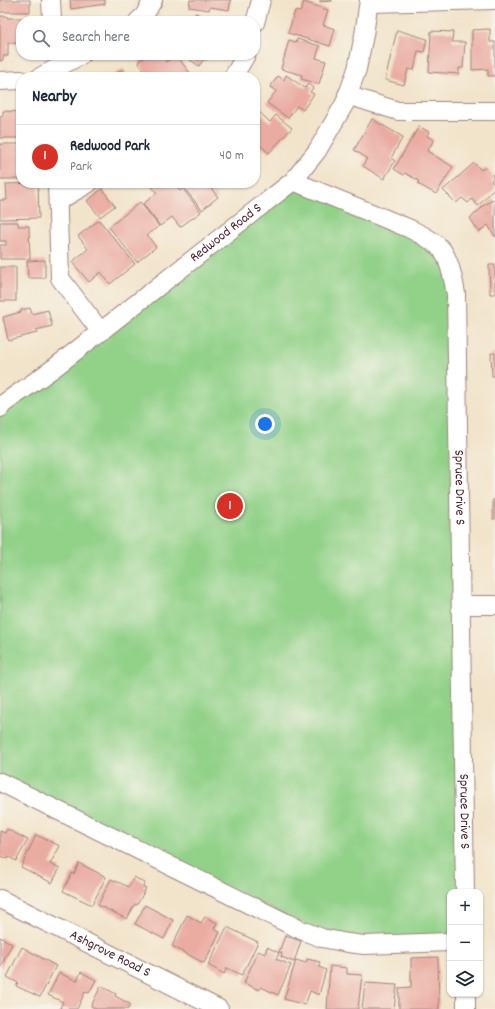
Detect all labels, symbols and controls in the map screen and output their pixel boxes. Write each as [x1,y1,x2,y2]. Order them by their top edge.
search box [16,16,260,60]
icon: search [30,27,52,49]
text: Search here [62,27,130,49]
text: Nearby [32,86,76,110]
text: Redwood Park [70,136,150,158]
text: 1 [44,147,46,166]
text: 40 m [220,147,244,166]
text: Park [70,158,92,177]
street label: Redwood Road S [186,199,266,268]
your location [255,414,275,434]
street label: Spruce Drive S [448,450,469,525]
pin: 1 [217,491,243,521]
street label: Spruce Drive S [453,774,474,849]
map controls [447,889,483,997]
button: + [447,889,483,925]
street label: Ashgrove Road S [66,925,154,983]
button: − [447,925,483,961]
button: layers [447,961,483,997]

